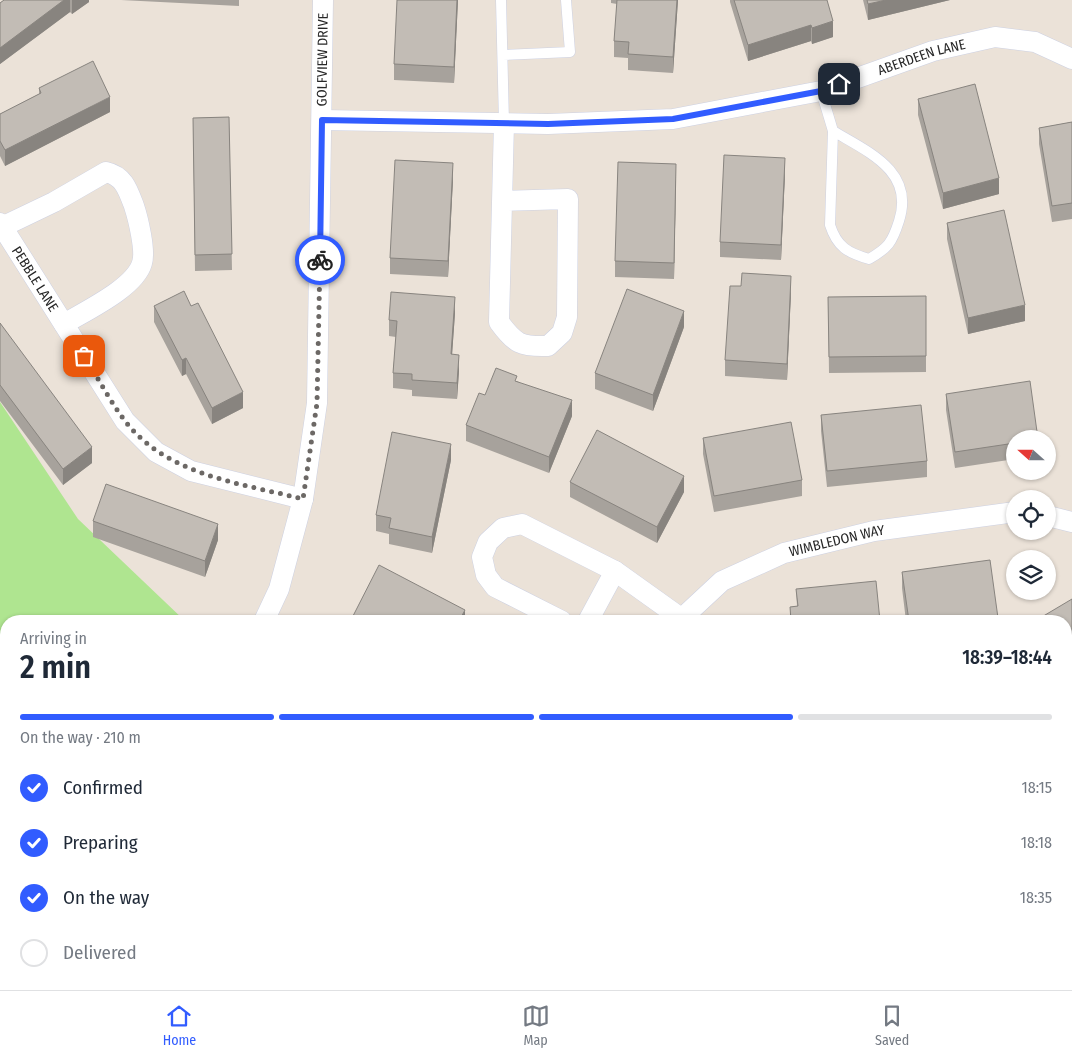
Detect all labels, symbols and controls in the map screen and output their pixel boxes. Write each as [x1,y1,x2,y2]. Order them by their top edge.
street label: GOLFVIEW DRIVE [313,12,331,106]
street label: ABERDEEN LANE [875,35,967,79]
pin [818,63,860,105]
icon: home [825,70,853,98]
courier [295,235,345,285]
street label: PEBBLE LANE [8,243,62,315]
icon: bike [306,246,334,274]
pin [63,335,105,377]
icon: bag [70,342,98,370]
north arrow [1006,430,1056,480]
map controls [1006,430,1056,600]
button: locate [1006,490,1056,540]
street label: WIMBLEDON WAY [787,521,885,560]
button: layers [1006,550,1056,600]
text: Arriving in [20,629,87,648]
text: 18:39–18:44 [962,646,1052,669]
text: 2 min [20,648,91,686]
text: On the way · 210 m [20,728,141,747]
icon: check [20,774,48,802]
text: Confirmed [63,776,143,799]
text: 18:15 [1021,778,1052,797]
icon: check [20,829,48,857]
text: Preparing [63,831,138,854]
text: 18:18 [1021,833,1052,852]
icon: check [20,884,48,912]
text: On the way [63,886,149,909]
text: 18:35 [1020,888,1052,907]
text: Delivered [63,941,137,964]
tab: Home [163,1002,196,1049]
tab: Map [522,1002,550,1049]
tab: Saved [875,1002,909,1049]

